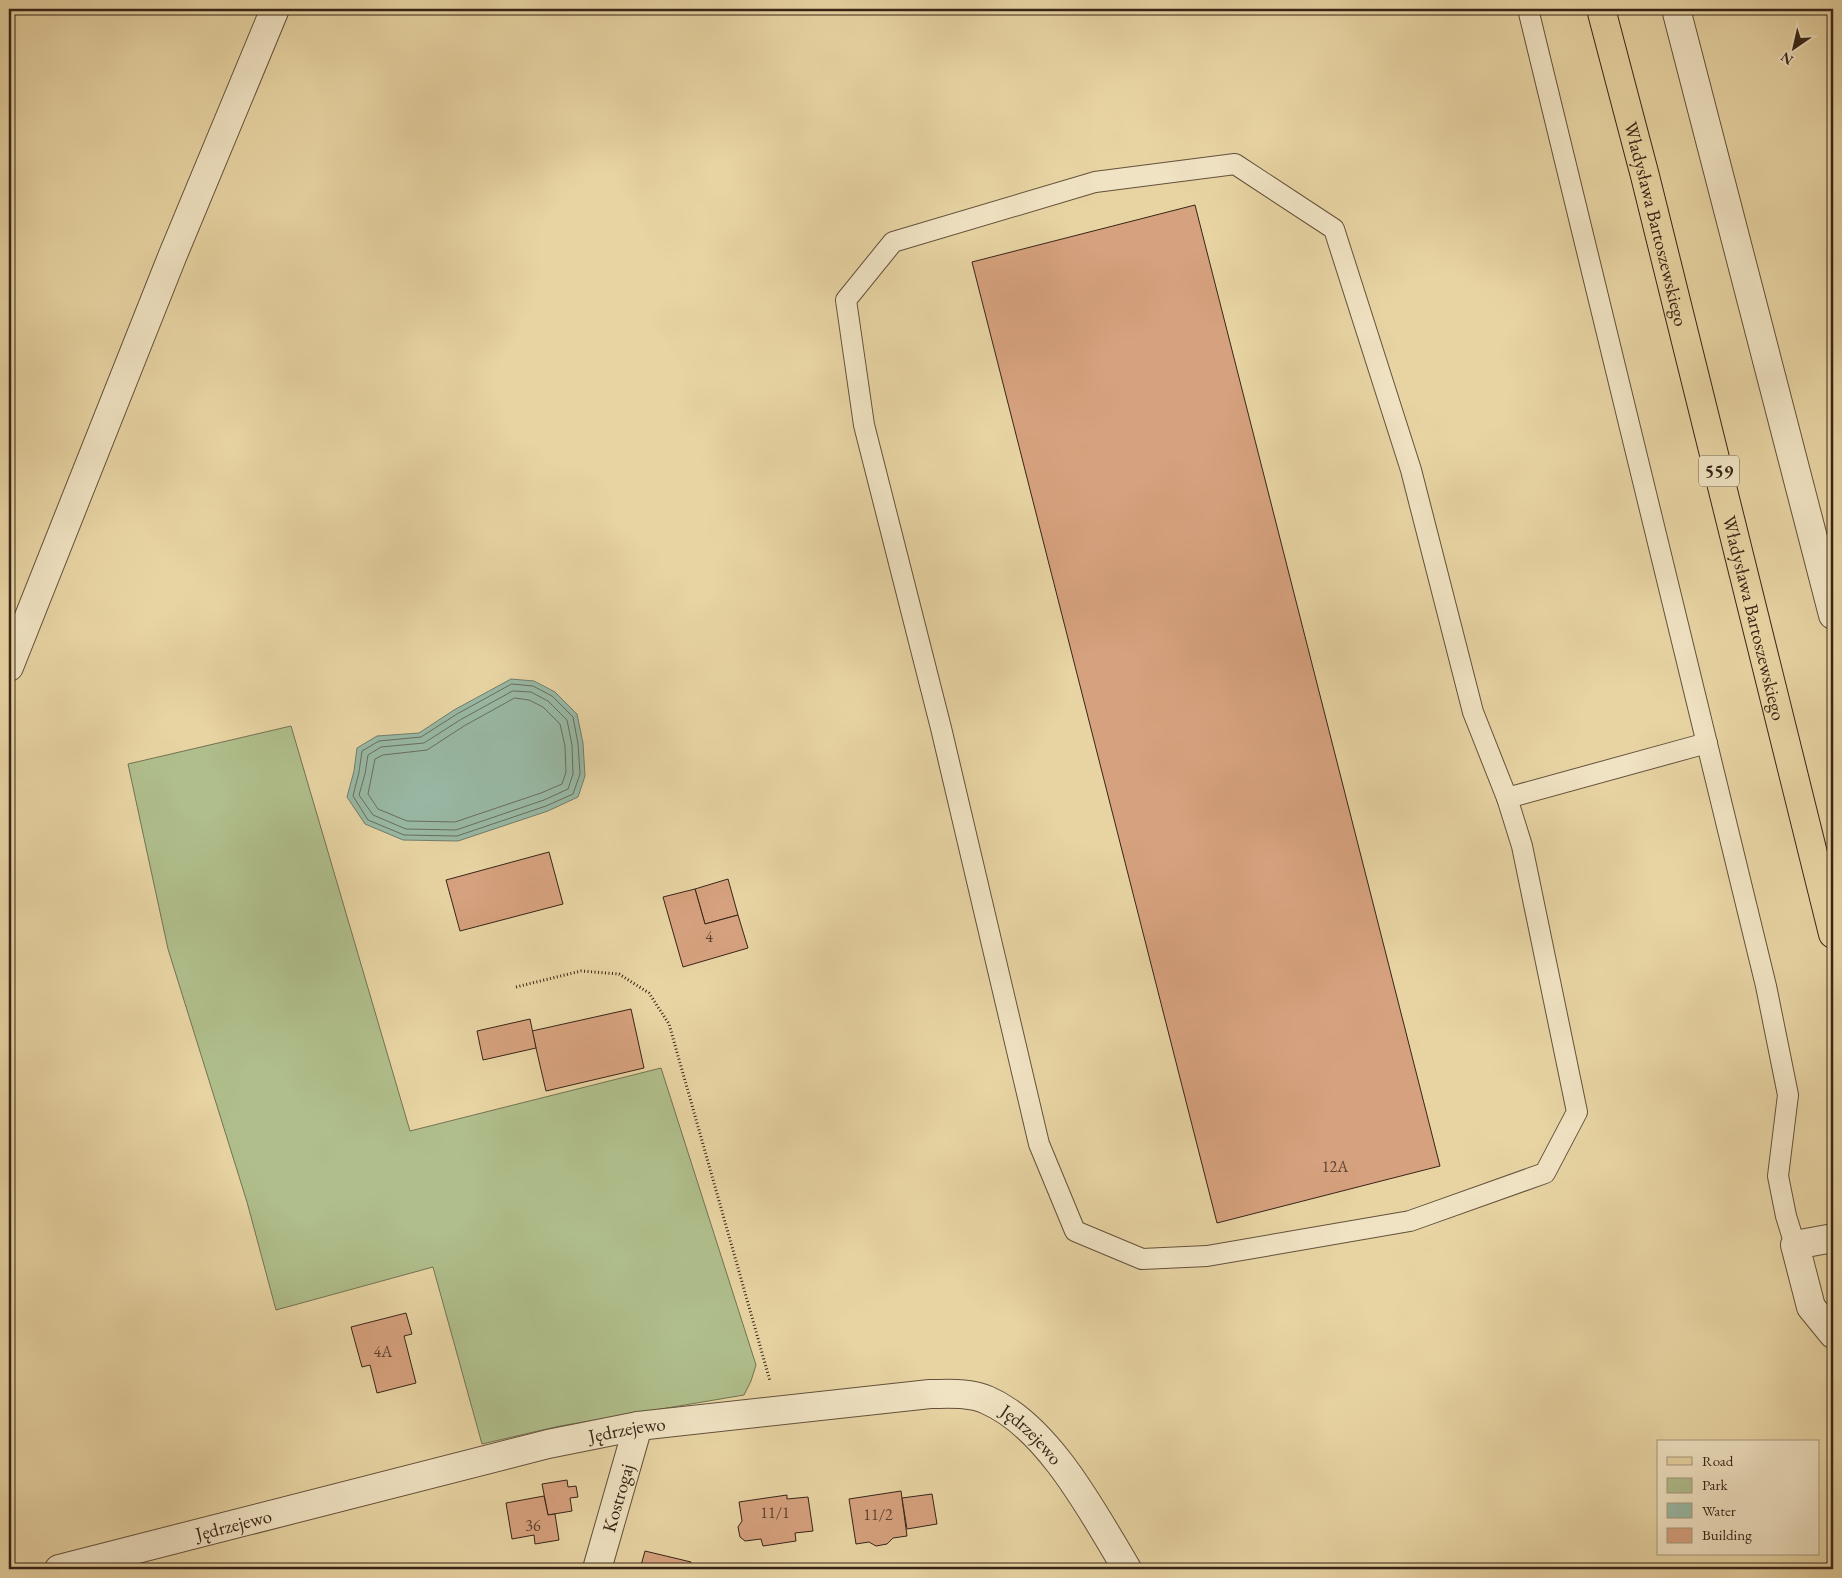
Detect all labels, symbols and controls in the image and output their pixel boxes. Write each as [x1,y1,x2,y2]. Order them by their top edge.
north arrow [1770,22,1820,72]
text: N [1776,48,1796,69]
street label: Władysława Bartoszewskiego [1619,119,1694,329]
road number: 559 [1699,456,1739,486]
street label: Władysława Bartoszewskiego [1717,513,1792,723]
house number: 4 [705,926,713,947]
house number: 12A [1322,1156,1349,1177]
house number: 4A [374,1341,393,1362]
street label: Jędrzejewo [994,1397,1069,1470]
street label: Jędrzejewo [584,1411,667,1449]
legend [1657,1440,1820,1556]
text: Road [1702,1451,1734,1470]
street label: Kostrogaj [596,1461,639,1535]
text: Park [1702,1475,1729,1494]
text: Water [1702,1501,1736,1520]
house number: 11/1 [760,1502,790,1523]
street label: Jędrzejewo [191,1503,274,1547]
house number: 11/2 [863,1504,893,1525]
house number: 36 [525,1515,541,1536]
text: Building [1702,1525,1752,1544]

